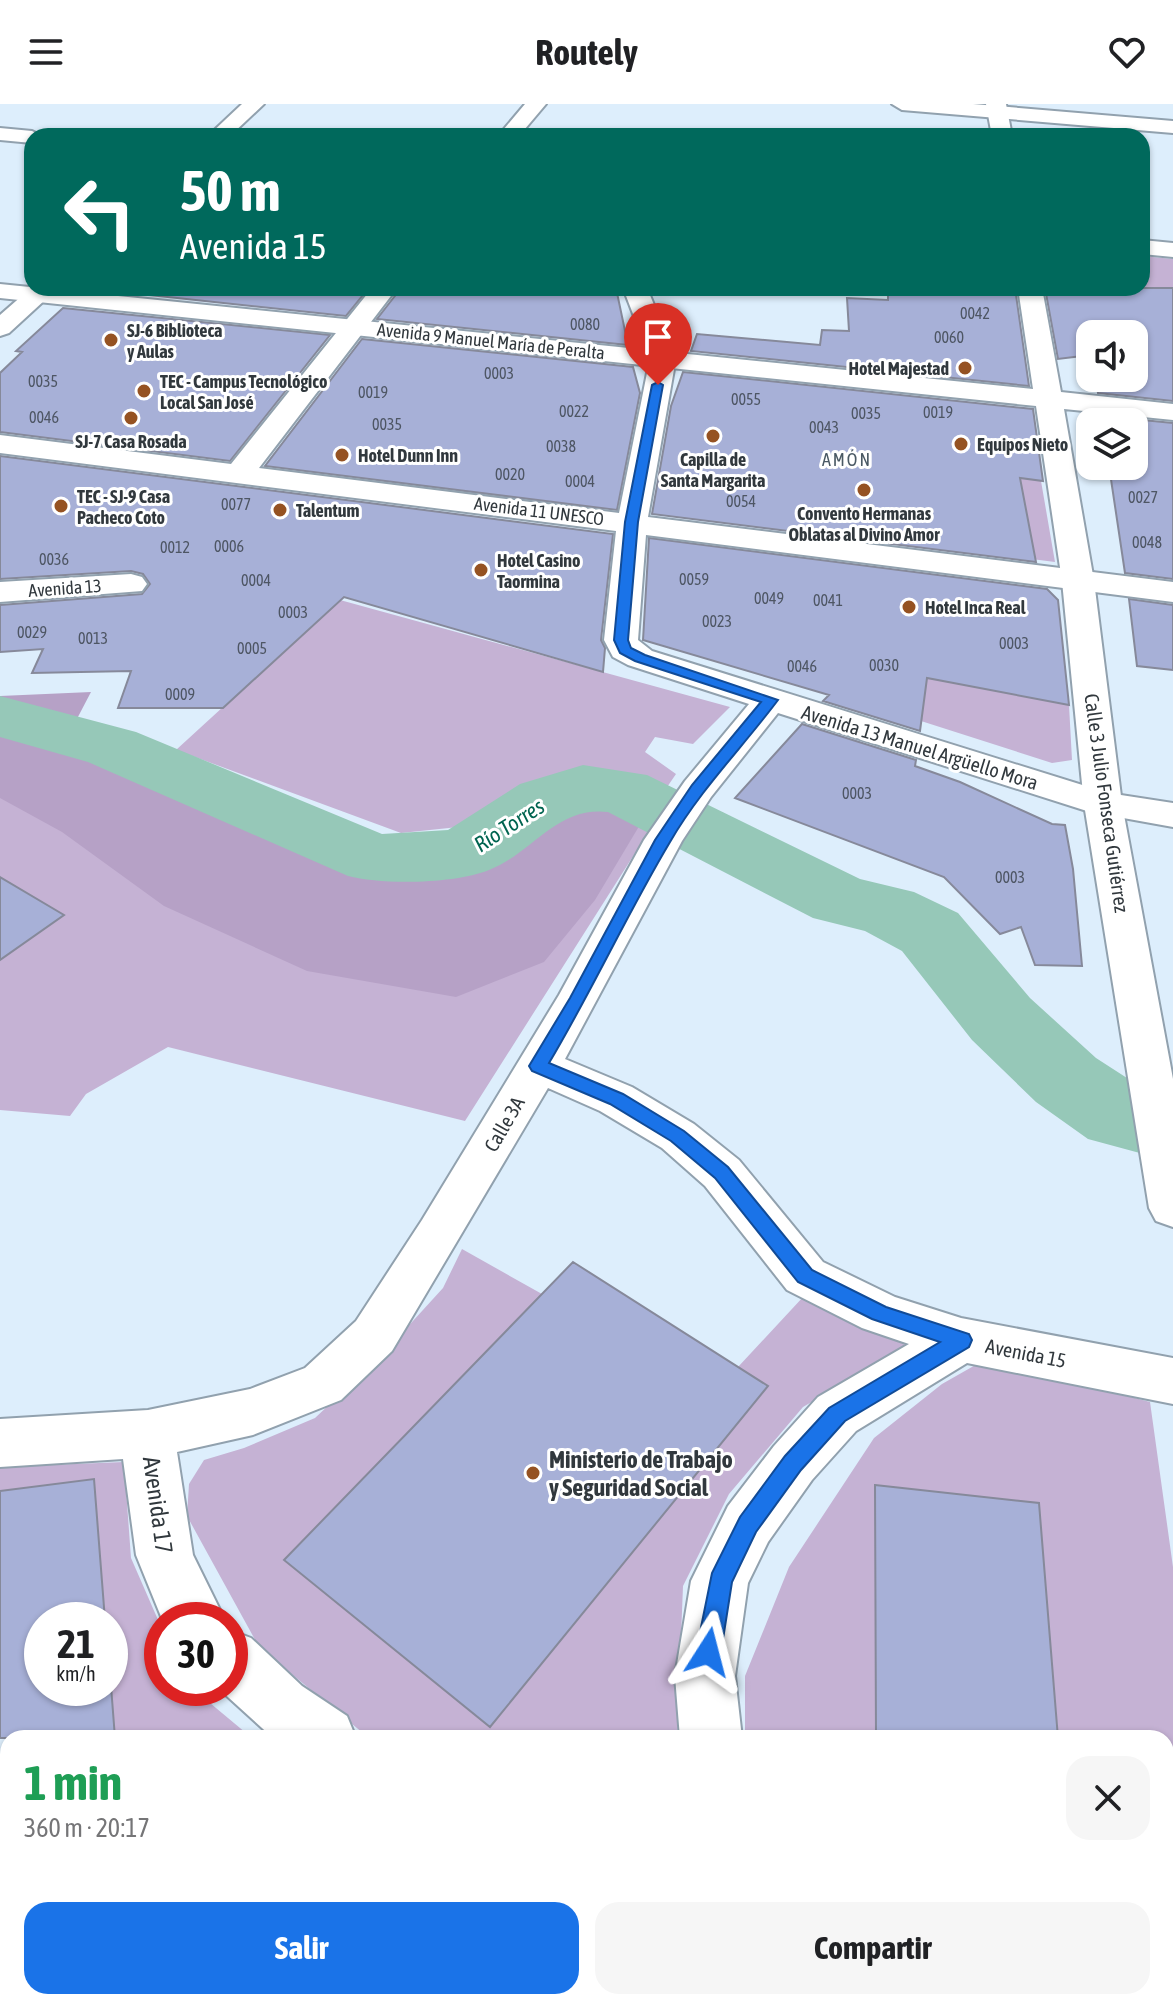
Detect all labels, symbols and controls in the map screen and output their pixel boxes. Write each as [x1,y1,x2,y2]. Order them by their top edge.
icon: menu [24,30,68,74]
icon: heart [1105,30,1149,74]
text: Routely [535,31,638,73]
text: 50 m [180,159,281,223]
icon: left [48,160,152,264]
text: Avenida 15 [180,225,327,267]
pin [624,303,692,385]
house number: 0042 [960,304,990,322]
house number: 0080 [570,315,600,333]
icon: arrive [636,315,680,359]
street label: Avenida 9 Manuel María de Peralta [376,319,606,363]
place label: SJ-6 Biblioteca y Aulas [127,320,222,362]
map controls [1076,320,1148,480]
button: sound [1076,320,1148,392]
house number: 0060 [934,328,964,346]
marker: SJ-6 Biblioteca y Aulas [102,331,120,349]
place label: Hotel Majestad [848,358,949,379]
marker: Hotel Majestad [956,359,974,377]
house number: 0003 [484,364,514,382]
place label: TEC - Campus Tecnológico Local San José [160,371,327,413]
house number: 0035 [28,372,58,390]
marker: TEC - Campus Tecnológico Local San José [135,382,153,400]
house number: 0019 [358,383,388,401]
house number: 0055 [731,390,761,408]
house number: 0022 [559,402,589,420]
house number: 0019 [923,403,953,421]
house number: 0035 [851,404,881,422]
house number: 0046 [29,408,59,426]
button: layers [1076,408,1148,480]
marker: SJ-7 Casa Rosada [122,409,140,427]
house number: 0035 [372,415,402,433]
house number: 0043 [809,418,839,436]
marker: Capilla de Santa Margarita [704,427,722,445]
place label: SJ-7 Casa Rosada [75,431,187,452]
place label: Equipos Nieto [977,434,1068,455]
marker: Equipos Nieto [952,435,970,453]
house number: 0038 [546,437,576,455]
place label: Hotel Dunn Inn [358,445,458,466]
marker: Hotel Dunn Inn [333,446,351,464]
place label: Capilla de Santa Margarita [661,449,765,491]
district label: AMÓN [822,449,872,470]
house number: 0020 [495,465,525,483]
house number: 0004 [565,472,595,490]
marker: Convento Hermanas Oblatas al Divino Amor [855,481,873,499]
place label: TEC - SJ-9 Casa Pacheco Coto [77,486,170,528]
house number: 0027 [1128,488,1158,506]
house number: 0054 [726,492,756,510]
street label: Avenida 11 UNESCO [473,493,605,529]
house number: 0077 [221,495,251,513]
marker: TEC - SJ-9 Casa Pacheco Coto [52,497,70,515]
place label: Talentum [296,500,359,521]
marker: Talentum [271,501,289,519]
place label: Convento Hermanas Oblatas al Divino Amor [788,503,940,545]
house number: 0048 [1132,533,1162,551]
house number: 0006 [214,537,244,555]
house number: 0012 [160,538,190,556]
house number: 0036 [39,550,69,568]
place label: Hotel Casino Taormina [497,550,580,592]
marker: Hotel Casino Taormina [472,561,490,579]
house number: 0059 [679,570,709,588]
house number: 0004 [241,571,271,589]
street label: Avenida 13 [28,575,102,601]
house number: 0049 [754,589,784,607]
house number: 0041 [813,591,843,609]
place label: Hotel Inca Real [925,597,1026,618]
marker: Hotel Inca Real [900,598,918,616]
house number: 0003 [278,603,308,621]
house number: 0023 [702,612,732,630]
house number: 0029 [17,623,47,641]
house number: 0013 [78,629,108,647]
house number: 0003 [999,634,1029,652]
house number: 0005 [237,639,267,657]
house number: 0030 [869,656,899,674]
house number: 0046 [787,657,817,675]
house number: 0009 [165,685,195,703]
street label: Calle 3 Julio Fonseca Gutiérrez [1080,692,1134,914]
street label: Avenida 13 Manuel Argüello Mora [799,700,1041,794]
house number: 0003 [842,784,872,802]
water label: Río Torres [469,793,549,857]
house number: 0003 [995,868,1025,886]
street label: Calle 3A [479,1092,529,1156]
street label: Avenida 15 [984,1334,1068,1372]
place label: Ministerio de Trabajo y Seguridad Social [549,1446,733,1501]
street label: Avenida 17 [138,1455,178,1555]
marker: Ministerio de Trabajo y Seguridad Social [524,1464,542,1482]
speed limit sign: 30 [144,1602,248,1706]
position arrow [666,1610,750,1694]
text: 21 [57,1621,95,1666]
text: km/h [56,1662,96,1685]
text: 1 min [24,1755,122,1810]
button: close [1066,1756,1150,1840]
text: 360 m · 20:17 [24,1813,150,1843]
button: Salir [24,1902,579,1994]
button: Compartir [595,1902,1150,1994]

